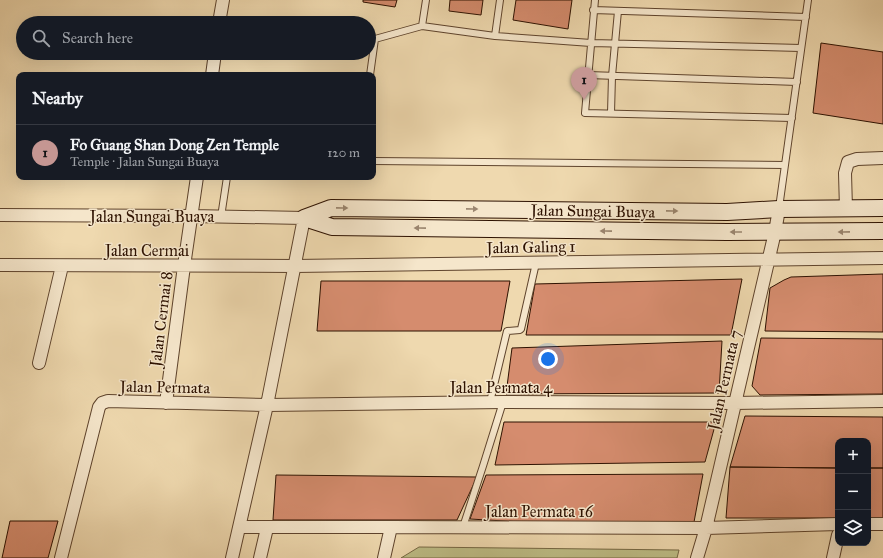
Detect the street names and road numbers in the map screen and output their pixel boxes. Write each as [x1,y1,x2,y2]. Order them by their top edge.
street label: Jalan Sungai Buaya [529,200,656,223]
street label: Jalan Sungai Buaya [88,207,214,227]
street label: Jalan Galing 1 [484,237,576,258]
street label: Jalan Cermai [103,241,190,261]
street label: Jalan Cermai 8 [145,270,177,370]
street label: Jalan Permata 7 [703,328,746,434]
street label: Jalan Permata [118,377,210,398]
street label: Jalan Permata 4 [448,378,553,398]
street label: Jalan Permata 16 [483,502,594,522]

